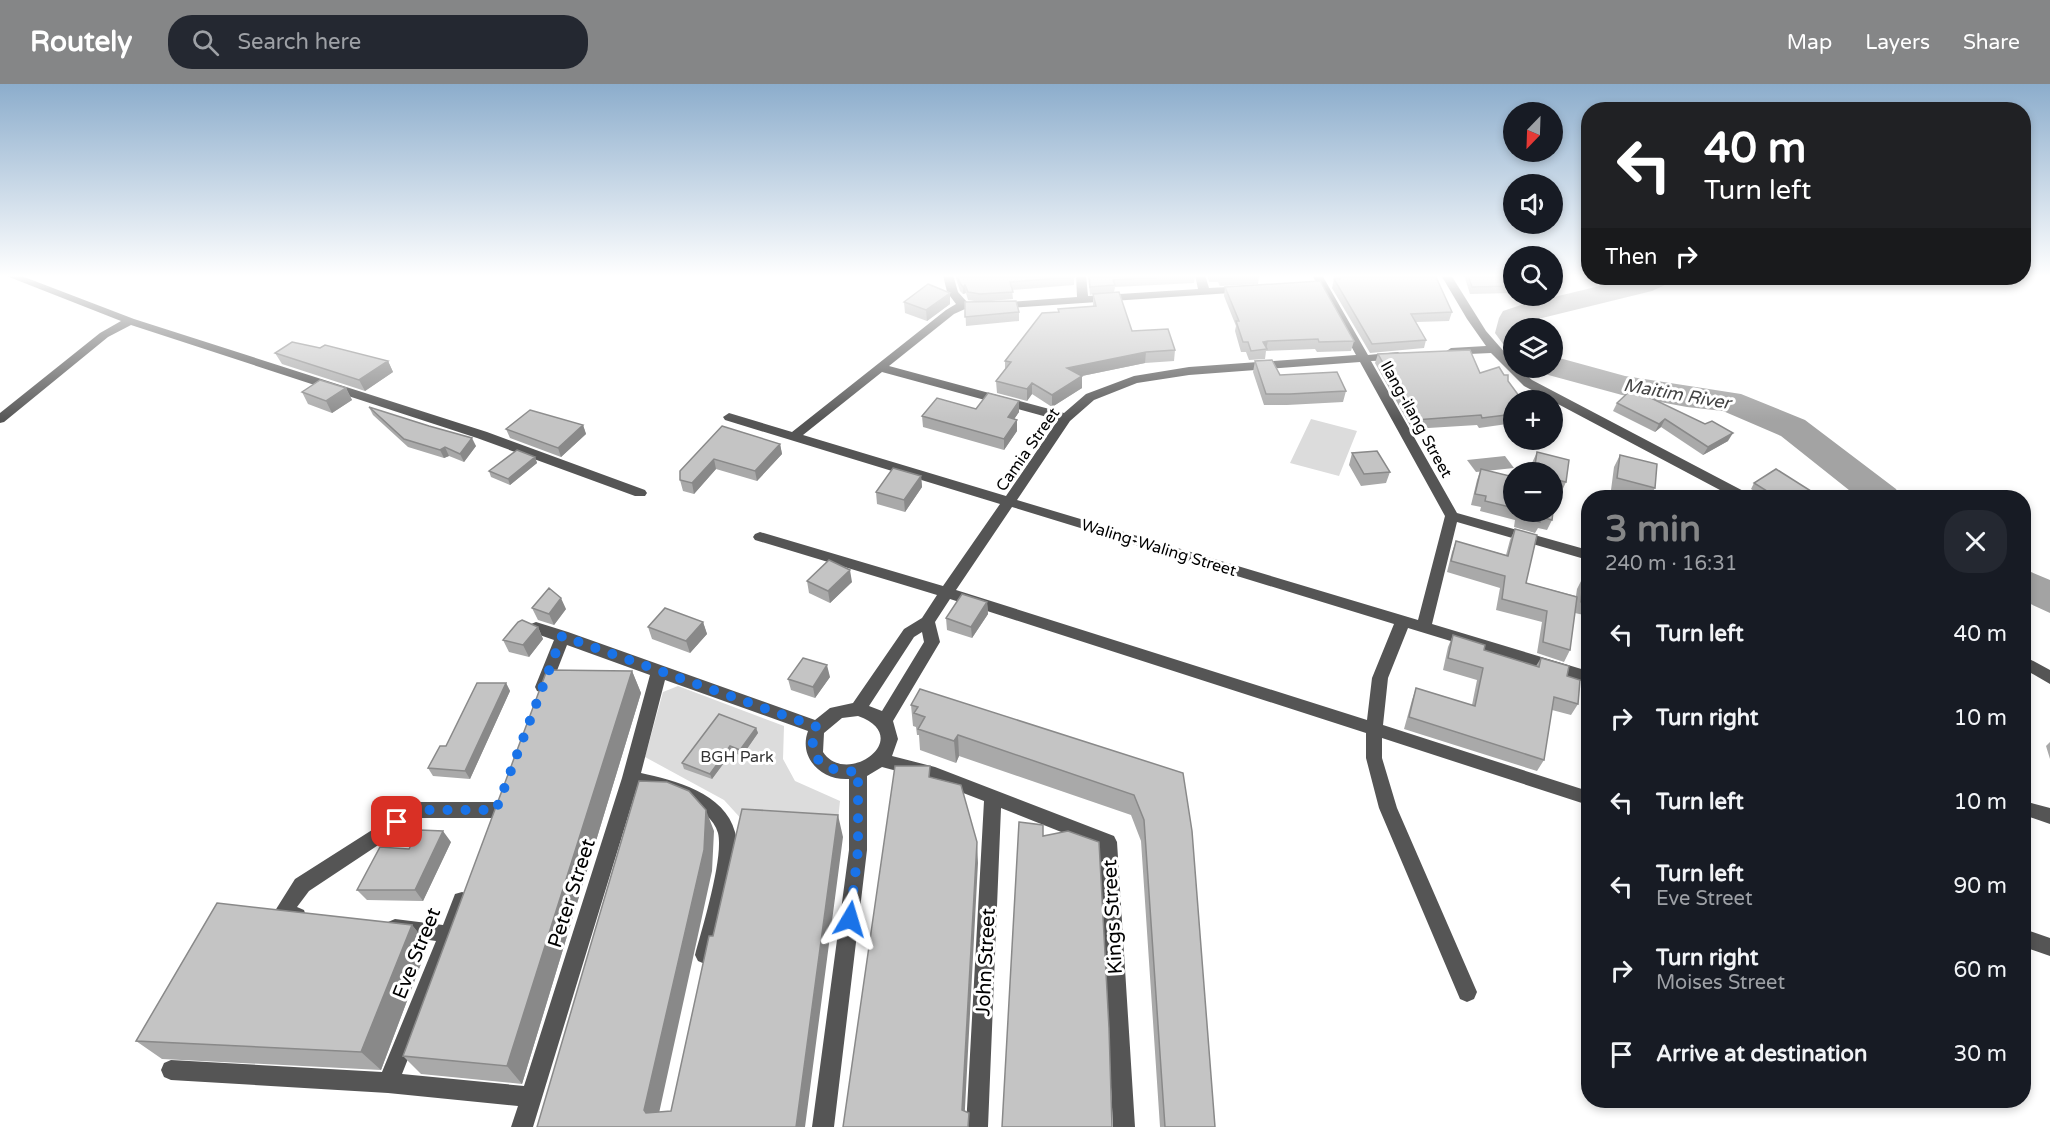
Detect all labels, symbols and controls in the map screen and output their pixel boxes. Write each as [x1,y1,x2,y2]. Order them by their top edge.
search box [168,15,588,69]
text: Routely [30,25,132,59]
icon: search [189,26,222,59]
text: Search here [237,29,361,55]
text: Map [1787,30,1832,55]
text: Layers [1865,30,1930,55]
text: Share [1963,30,2020,55]
north arrow [1503,102,1563,162]
map controls [1503,102,1563,522]
text: 40 m [1704,123,1806,174]
icon: left [1605,126,1683,204]
button: sound [1503,174,1563,234]
text: Turn left [1704,174,1811,207]
icon: right [1670,240,1703,273]
text: Then [1605,244,1658,270]
button: search [1503,246,1563,306]
button: layers [1503,318,1563,378]
street label: Ilang-ilang Street [1376,358,1456,481]
water label: Maitim River [1622,374,1734,415]
button: + [1503,390,1563,450]
street label: Camia Street [992,404,1064,495]
button: − [1503,462,1563,522]
text: 3 min [1605,508,1701,551]
button: close [1944,510,2007,573]
street label: Waling-Waling Street [1079,515,1239,581]
text: 240 m · 16:31 [1605,552,1737,576]
icon: left [1605,618,1638,651]
text: Turn left [1656,621,1744,647]
text: 40 m [1953,621,2007,647]
icon: right [1605,702,1638,735]
text: Turn right [1656,705,1758,731]
text: 10 m [1953,705,2007,731]
park label: BGH Park [700,747,774,767]
icon: left [1605,786,1638,819]
text: Turn left [1656,789,1744,815]
text: 10 m [1953,789,2007,815]
pin [371,796,422,847]
icon: arrive [380,805,413,838]
street label: Peter Street [543,835,601,951]
street label: Kings Street [1098,858,1128,975]
text: Turn left [1656,861,1744,887]
icon: left [1605,870,1638,903]
text: 90 m [1953,873,2007,899]
position arrow [818,887,882,951]
text: Eve Street [1656,887,1753,911]
street label: Eve Street [388,904,446,1003]
street label: John Street [971,907,1001,1017]
text: Turn right [1656,945,1758,971]
icon: right [1605,954,1638,987]
text: 60 m [1953,957,2007,983]
text: Moises Street [1656,971,1785,995]
icon: arrive [1605,1038,1638,1071]
text: Arrive at destination [1656,1041,1867,1067]
text: 30 m [1953,1041,2007,1067]

